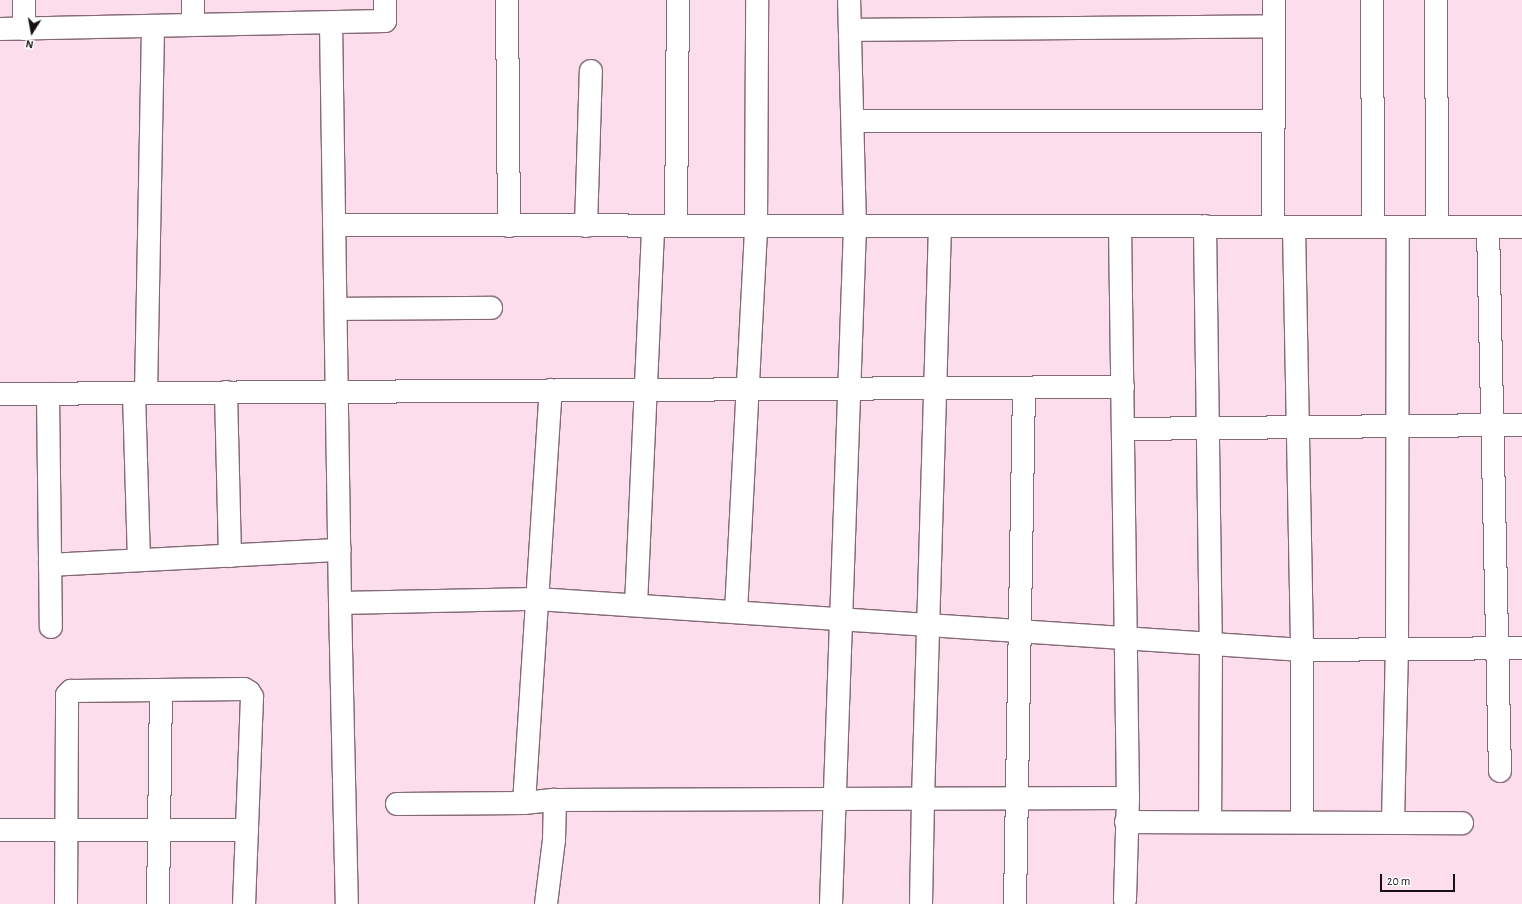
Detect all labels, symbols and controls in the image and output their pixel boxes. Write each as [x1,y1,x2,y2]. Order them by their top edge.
north arrow [12,12,52,52]
text: N [25,38,34,50]
scale bar [1382,866,1457,892]
text: 20 m [1387,875,1410,887]

